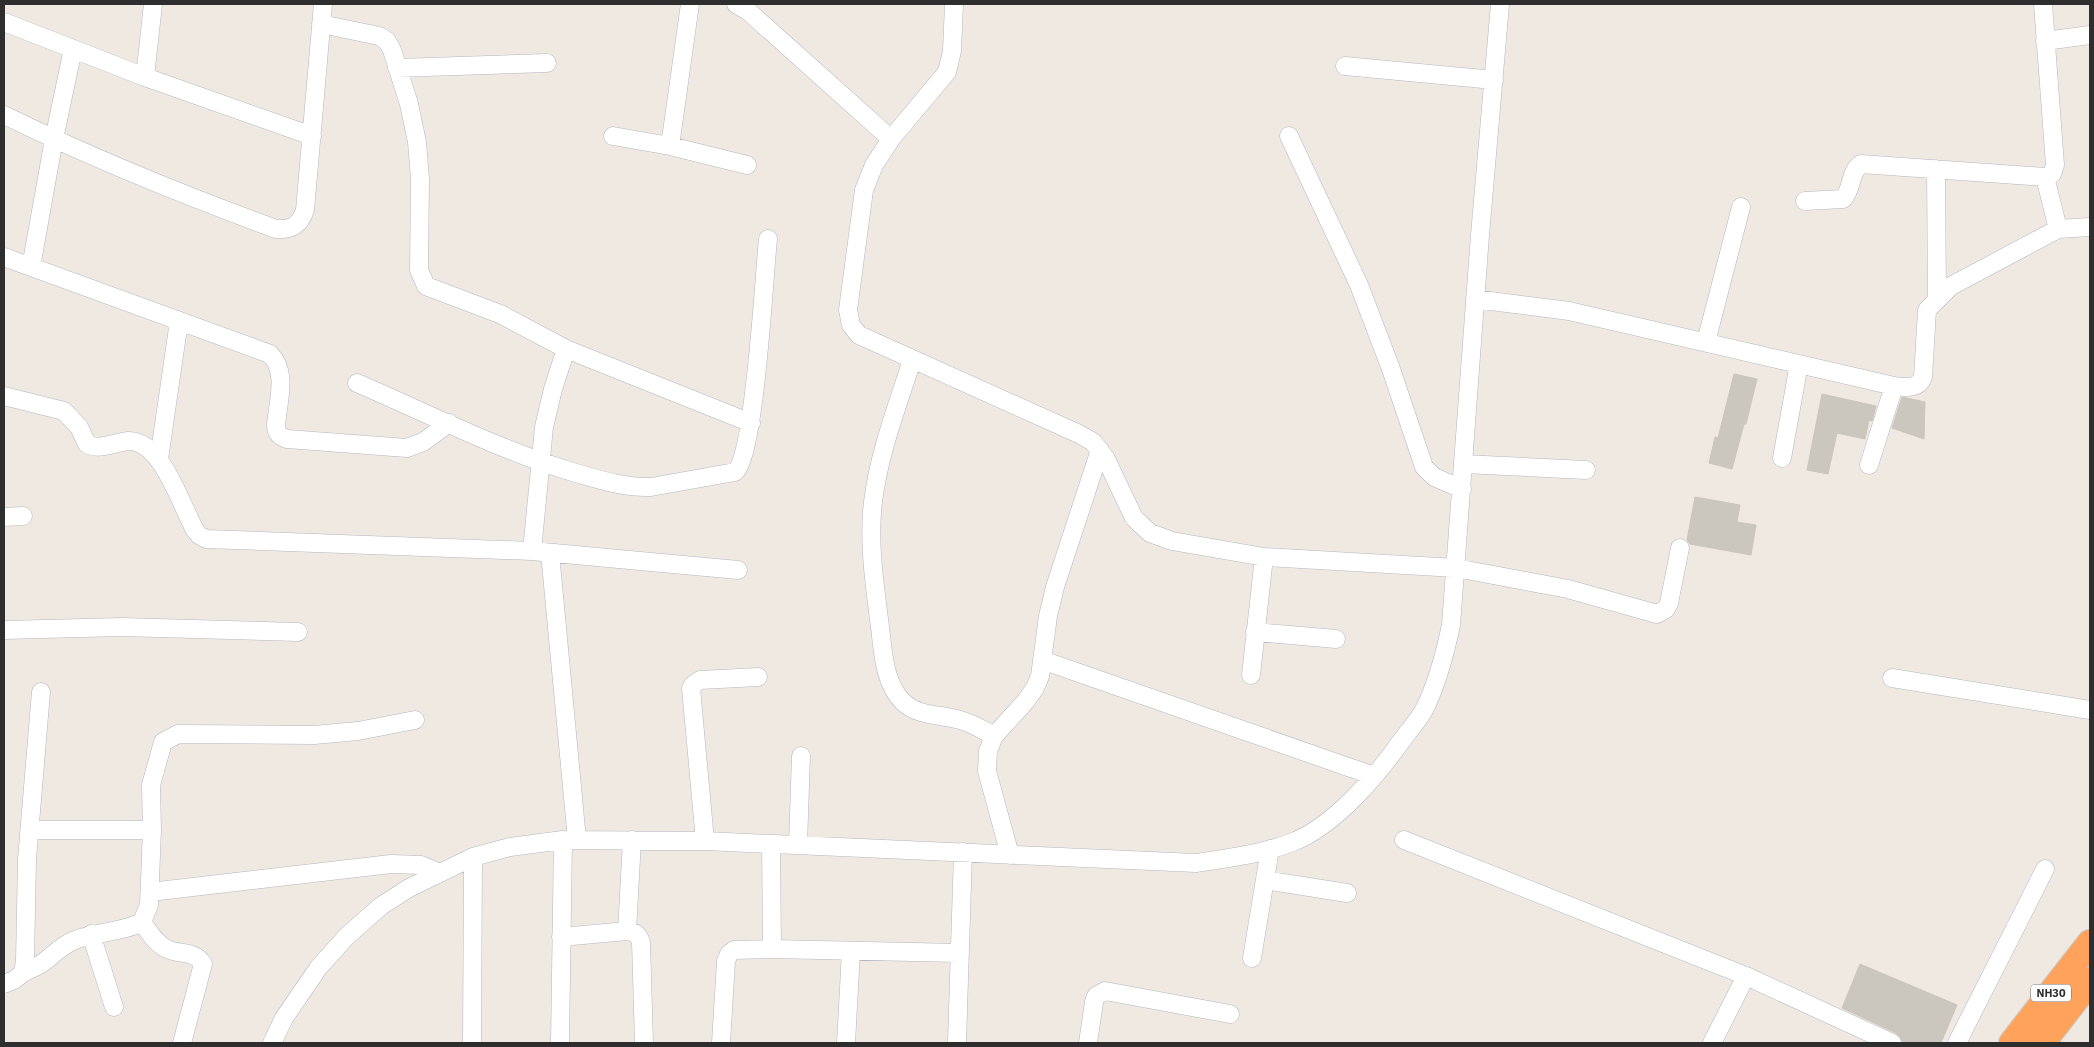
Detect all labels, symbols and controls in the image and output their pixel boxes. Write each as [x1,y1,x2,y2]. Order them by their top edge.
road number: NH30 [2031,984,2071,1001]

